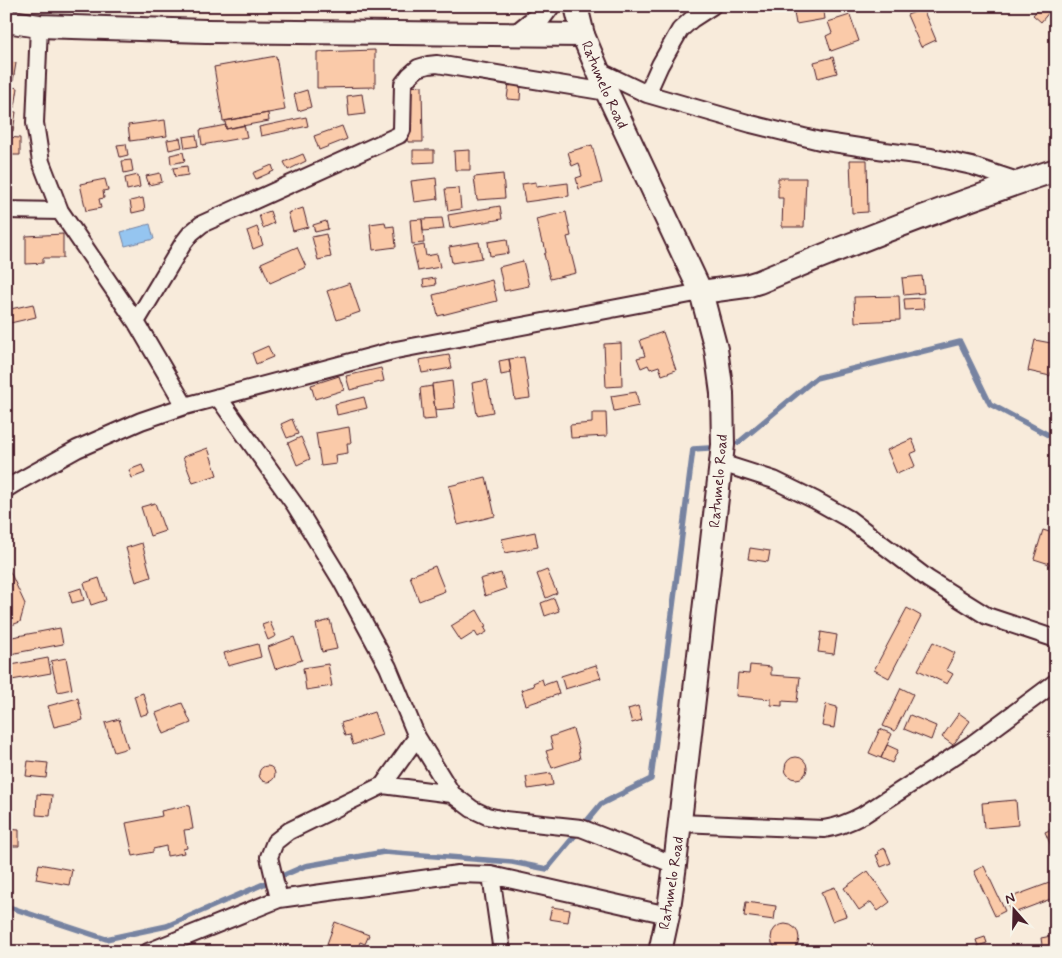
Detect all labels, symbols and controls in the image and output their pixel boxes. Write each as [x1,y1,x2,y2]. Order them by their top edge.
street label: Ratumelo Road [576,38,632,132]
street label: Ratumelo Road [705,433,733,529]
street label: Ratumelo Road [655,835,689,931]
north arrow [990,886,1040,936]
text: N [1002,889,1017,909]

